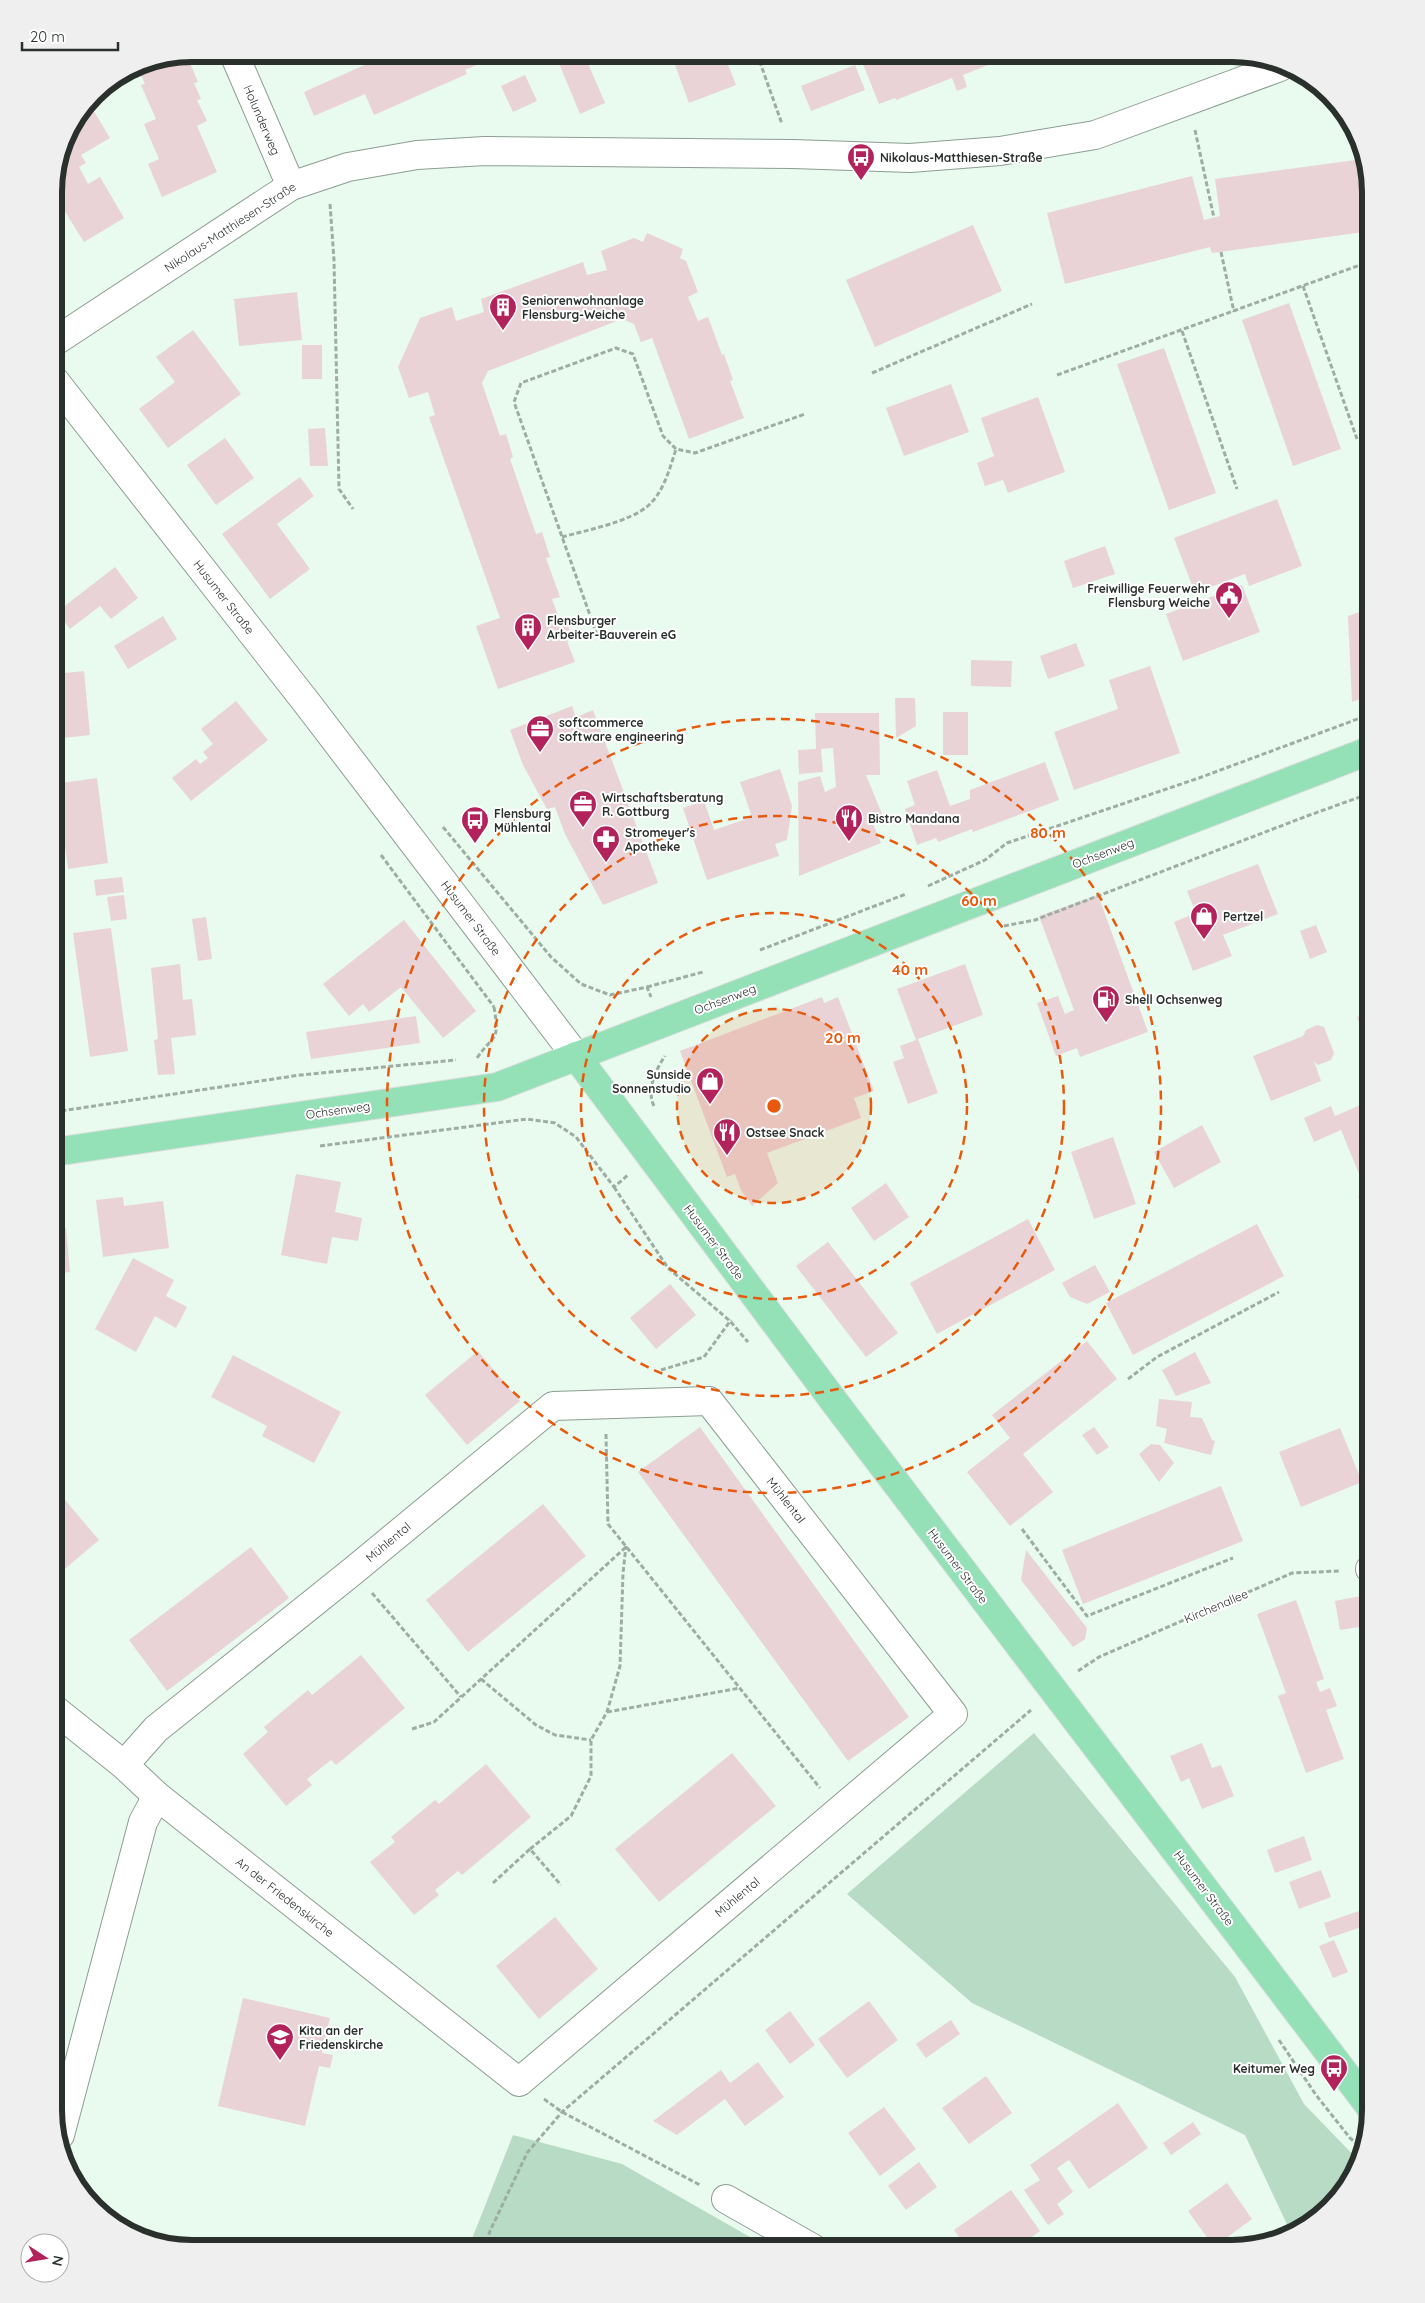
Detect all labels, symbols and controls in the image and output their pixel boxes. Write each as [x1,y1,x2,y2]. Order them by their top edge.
scale bar [22,20,119,52]
text: 20 m [30,27,65,46]
street label: Holunderweg [240,83,284,157]
bus stop icon: Nikolaus-Matthiesen-Straße [846,142,876,181]
place label: Nikolaus-Matthiesen-Straße [880,150,1043,165]
street label: Nikolaus-Matthiesen-Straße [161,179,299,275]
building icon: Seniorenwohnanlage Flensburg-Weiche [488,292,518,331]
place label: Seniorenwohnanlage Flensburg-Weiche [522,293,644,322]
street label: Husumer Straße [190,557,258,637]
public building icon: Freiwillige Feuerwehr Flensburg Weiche [1214,580,1244,619]
place label: Freiwillige Feuerwehr Flensburg Weiche [1087,581,1210,610]
building icon: Flensburger Arbeiter-Bauverein eG [513,612,543,651]
place label: Flensburger Arbeiter-Bauverein eG [547,613,676,642]
office icon: softcommerce software engineering [525,714,555,753]
place label: softcommerce software engineering [559,715,684,744]
office icon: Wirtschaftsberatung R. Gottburg [568,789,598,828]
place label: Wirtschaftsberatung R. Gottburg [602,790,723,819]
restaurant icon: Bistro Mandana [834,803,864,842]
bus stop icon: Flensburg Mühlental [460,805,490,844]
place label: Flensburg Mühlental [494,806,551,835]
place label: Bistro Mandana [868,811,959,826]
text: 80 m [1030,823,1066,842]
pharmacy icon: Stromeyer's Apotheke [591,824,621,863]
place label: Stromeyer's Apotheke [625,825,695,854]
street label: Ochsenweg [1070,834,1136,872]
street label: Husumer Straße [438,877,504,959]
text: 60 m [961,891,997,910]
shop icon: Pertzel [1189,901,1219,940]
place label: Pertzel [1223,909,1263,924]
text: 40 m [892,960,928,979]
street label: Ochsenweg [692,980,758,1018]
fuel station icon: Shell Ochsenweg [1091,984,1121,1023]
place label: Shell Ochsenweg [1125,992,1223,1007]
text: 20 m [825,1028,861,1047]
shop icon: Sunside Sonnenstudio [695,1066,725,1105]
place label: Sunside Sonnenstudio [612,1067,692,1096]
centre of rings [765,1097,783,1115]
street label: Ochsenweg [305,1098,371,1122]
restaurant icon: Ostsee Snack [712,1117,742,1156]
place label: Ostsee Snack [746,1125,824,1140]
street label: Husumer Straße [681,1201,747,1283]
street label: Mühlental [763,1474,809,1526]
street label: Mühlental [362,1519,414,1565]
street label: Husumer Straße [925,1525,991,1607]
street label: Kirchenallee [1182,1586,1250,1626]
street label: Husumer Straße [1171,1847,1237,1929]
street label: An der Friedenskirche [233,1854,337,1940]
street label: Mühlental [711,1874,763,1920]
school or university icon: Kita an der Friedenskirche [265,2022,295,2061]
place label: Kita an der Friedenskirche [299,2023,383,2052]
bus stop icon: Keitumer Weg [1319,2053,1349,2092]
place label: Keitumer Weg [1233,2061,1315,2076]
north arrow [20,2233,70,2283]
text: N [48,2254,68,2268]

